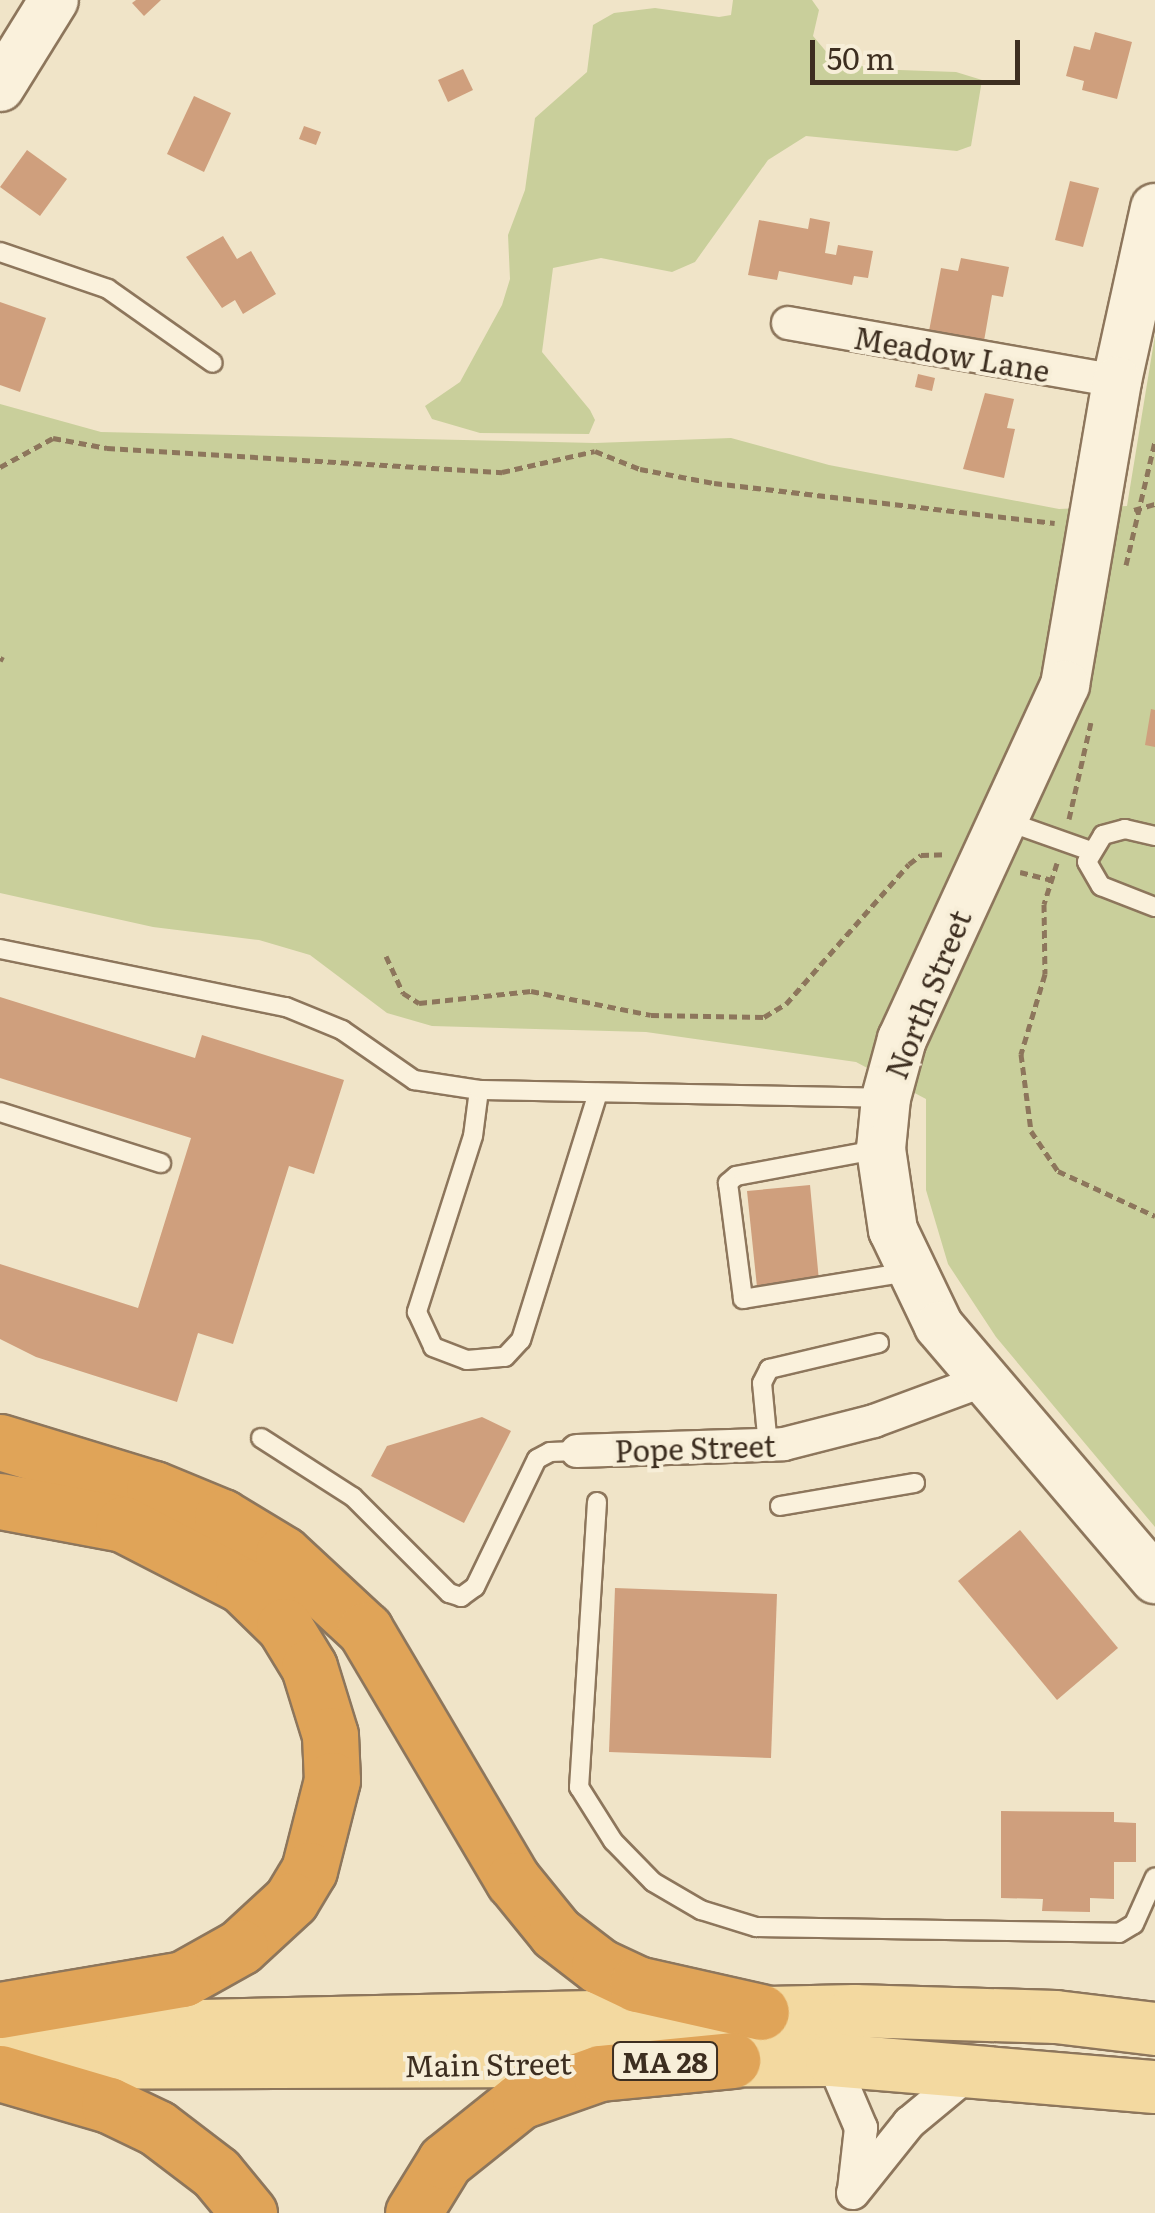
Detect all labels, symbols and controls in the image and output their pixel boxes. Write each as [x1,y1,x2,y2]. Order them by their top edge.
scale bar [815,20,1025,82]
text: 50 m [827,35,895,79]
street label: Meadow Lane [851,318,1053,388]
street label: North Street [877,904,977,1084]
street label: Pope Street [614,1426,776,1468]
road number: MA 28 [610,2038,720,2084]
street label: Main Street [404,2044,572,2082]

